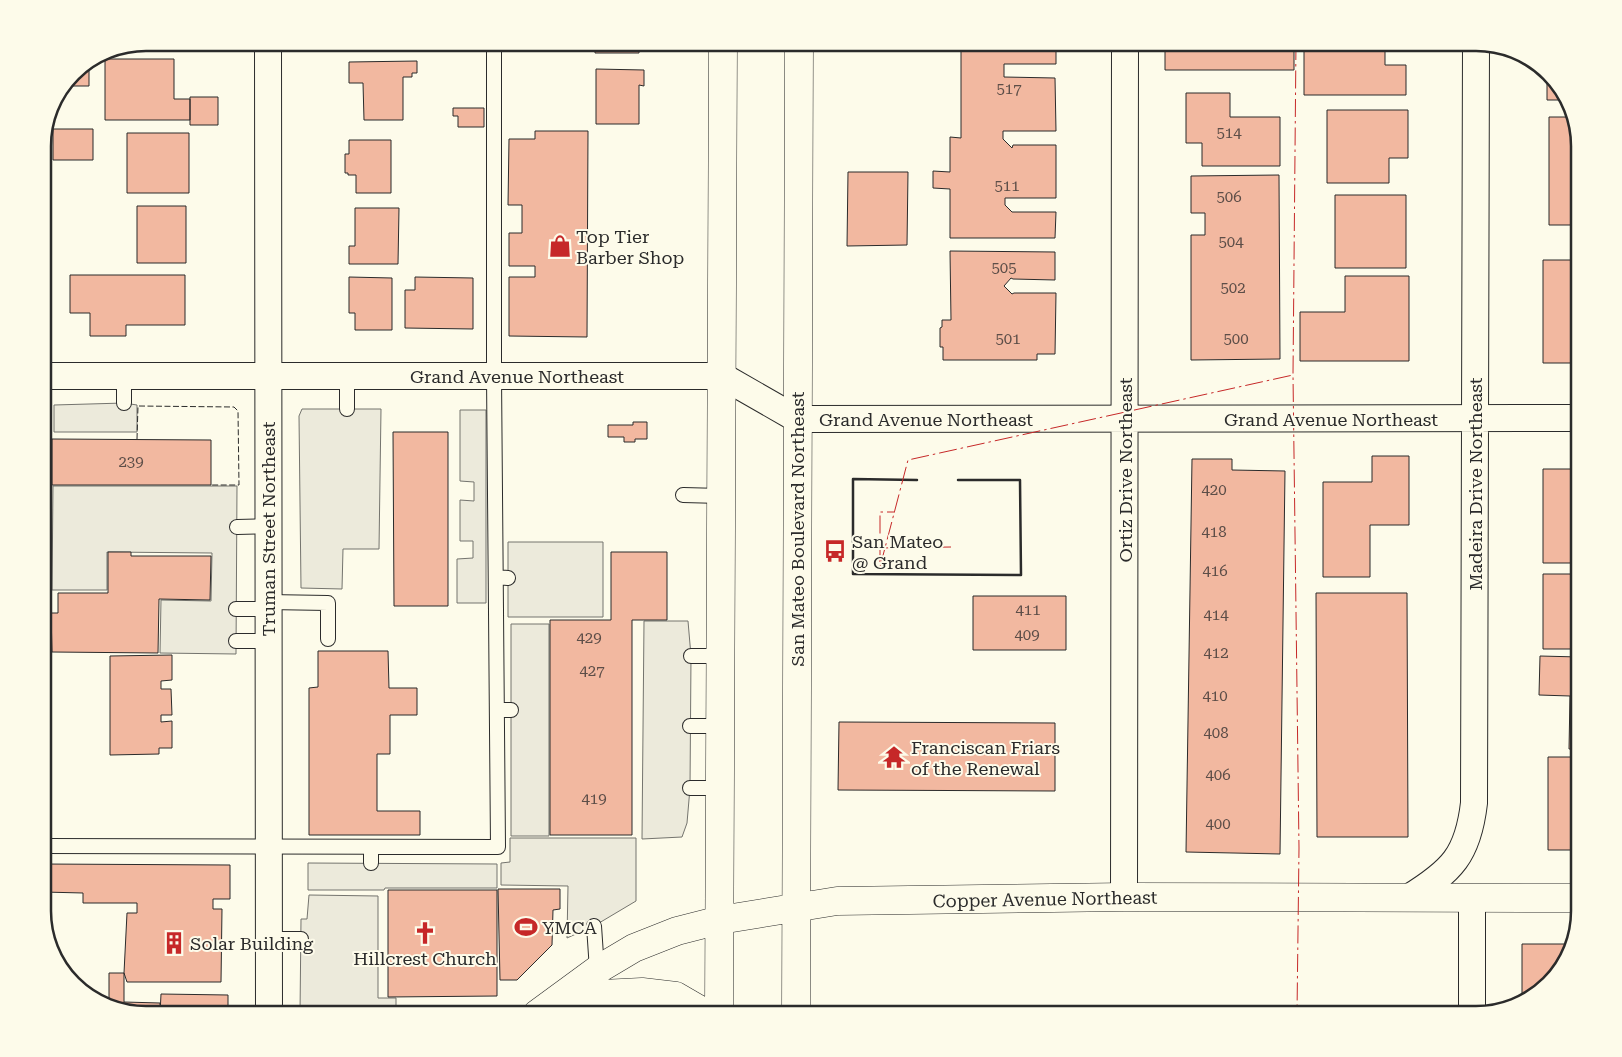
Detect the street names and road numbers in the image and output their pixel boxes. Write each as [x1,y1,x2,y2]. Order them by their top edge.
street label: Grand Avenue Northeast [410,366,624,387]
street label: Ortiz Drive Northeast [1115,377,1136,563]
street label: Madeira Drive Northeast [1465,377,1486,590]
street label: San Mateo Boulevard Northeast [787,391,808,666]
street label: Grand Avenue Northeast [819,409,1033,430]
street label: Grand Avenue Northeast [1224,409,1438,430]
street label: Truman Street Northeast [258,421,279,637]
street label: Copper Avenue Northeast [933,887,1158,911]

